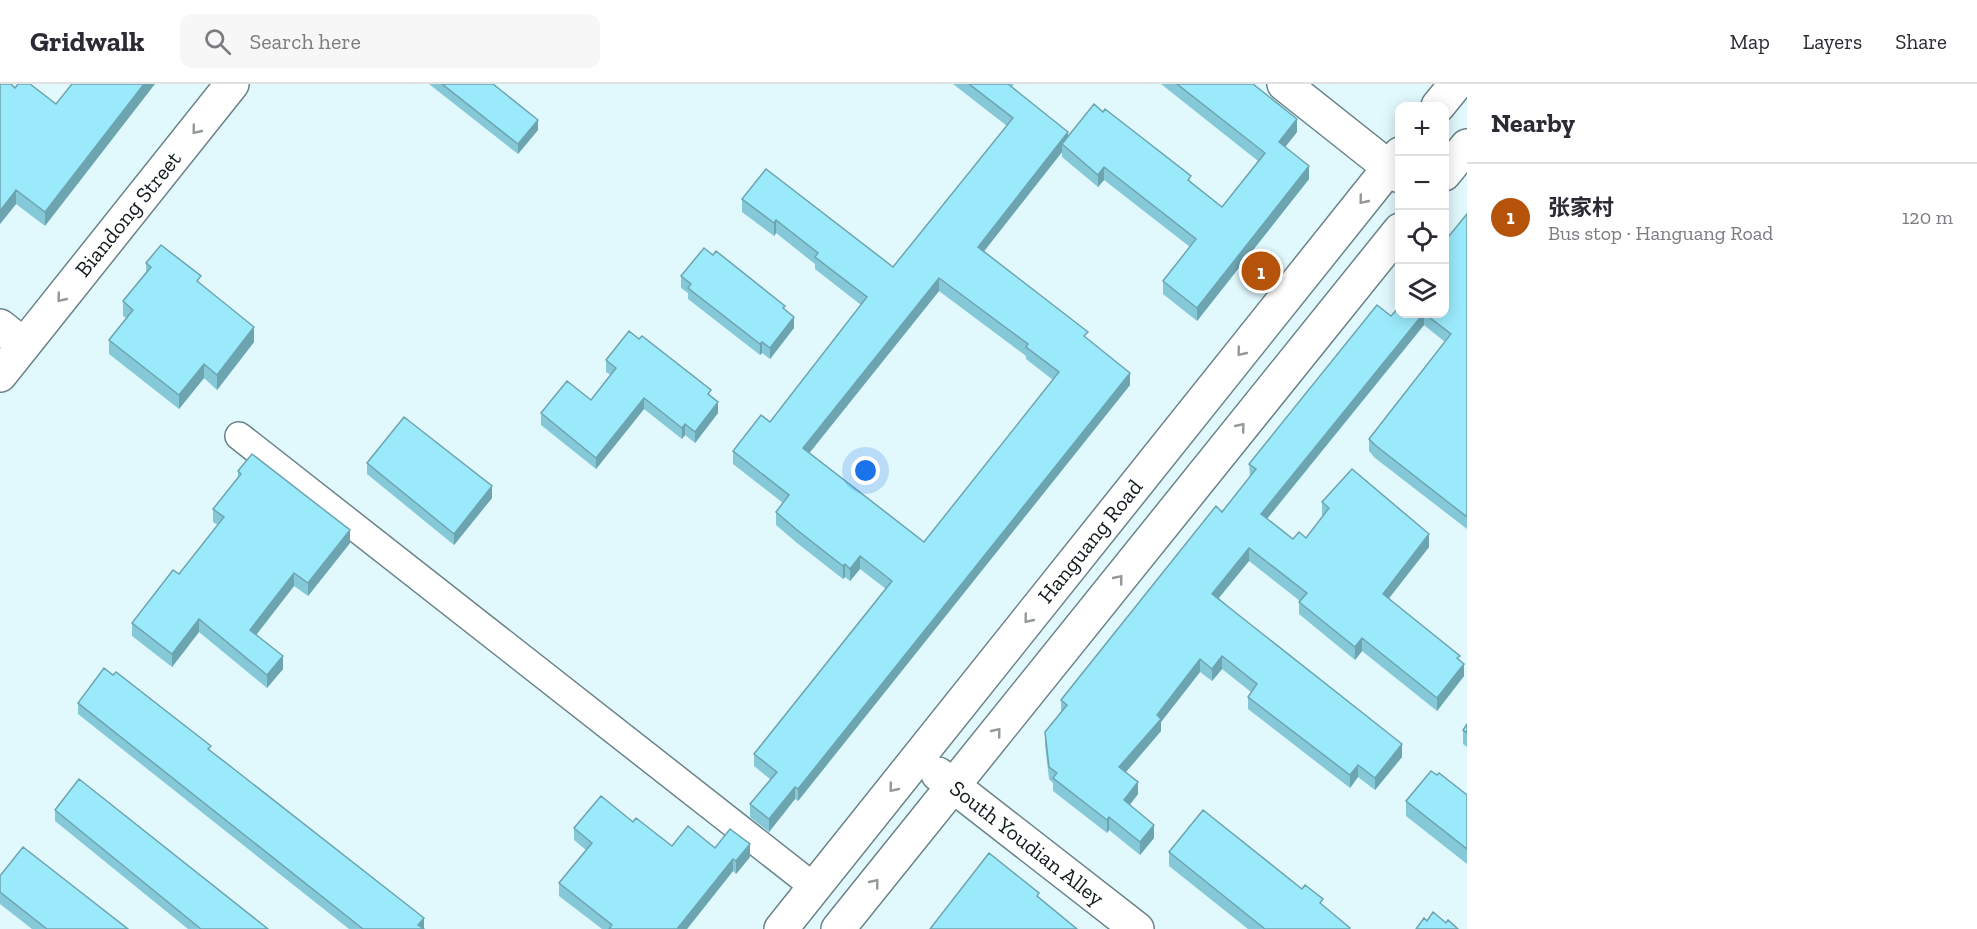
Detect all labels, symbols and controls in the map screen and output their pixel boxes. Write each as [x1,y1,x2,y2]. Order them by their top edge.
search box [180,14,600,68]
text: Gridwalk [30,25,144,58]
icon: search [201,25,234,58]
text: Search here [249,28,361,55]
text: Map [1730,29,1770,54]
text: Layers [1803,29,1862,54]
text: Share [1895,29,1947,54]
map controls [1395,102,1449,318]
button: + [1395,102,1449,156]
text: Nearby [1491,107,1575,139]
one-way arrow [192,123,203,134]
street label: Biandong Street [69,145,187,282]
button: − [1395,156,1449,210]
one-way arrow [1359,193,1370,204]
text: 张家村 [1548,194,1614,221]
text: 1 [1506,205,1515,229]
text: 120 m [1902,205,1953,229]
button: locate [1395,210,1449,264]
text: Bus stop · Hanguang Road [1548,221,1773,245]
pin: 1 [1242,248,1280,294]
button: layers [1395,264,1449,318]
one-way arrow [57,292,68,303]
one-way arrow [1238,345,1249,356]
one-way arrow [1234,423,1245,434]
your location [851,456,880,485]
street label: Hanguang Road [1032,474,1148,608]
one-way arrow [1112,575,1123,586]
one-way arrow [1024,612,1035,623]
one-way arrow [990,727,1001,738]
street label: South Youdian Alley [945,774,1110,912]
one-way arrow [890,781,901,792]
one-way arrow [868,879,879,890]

